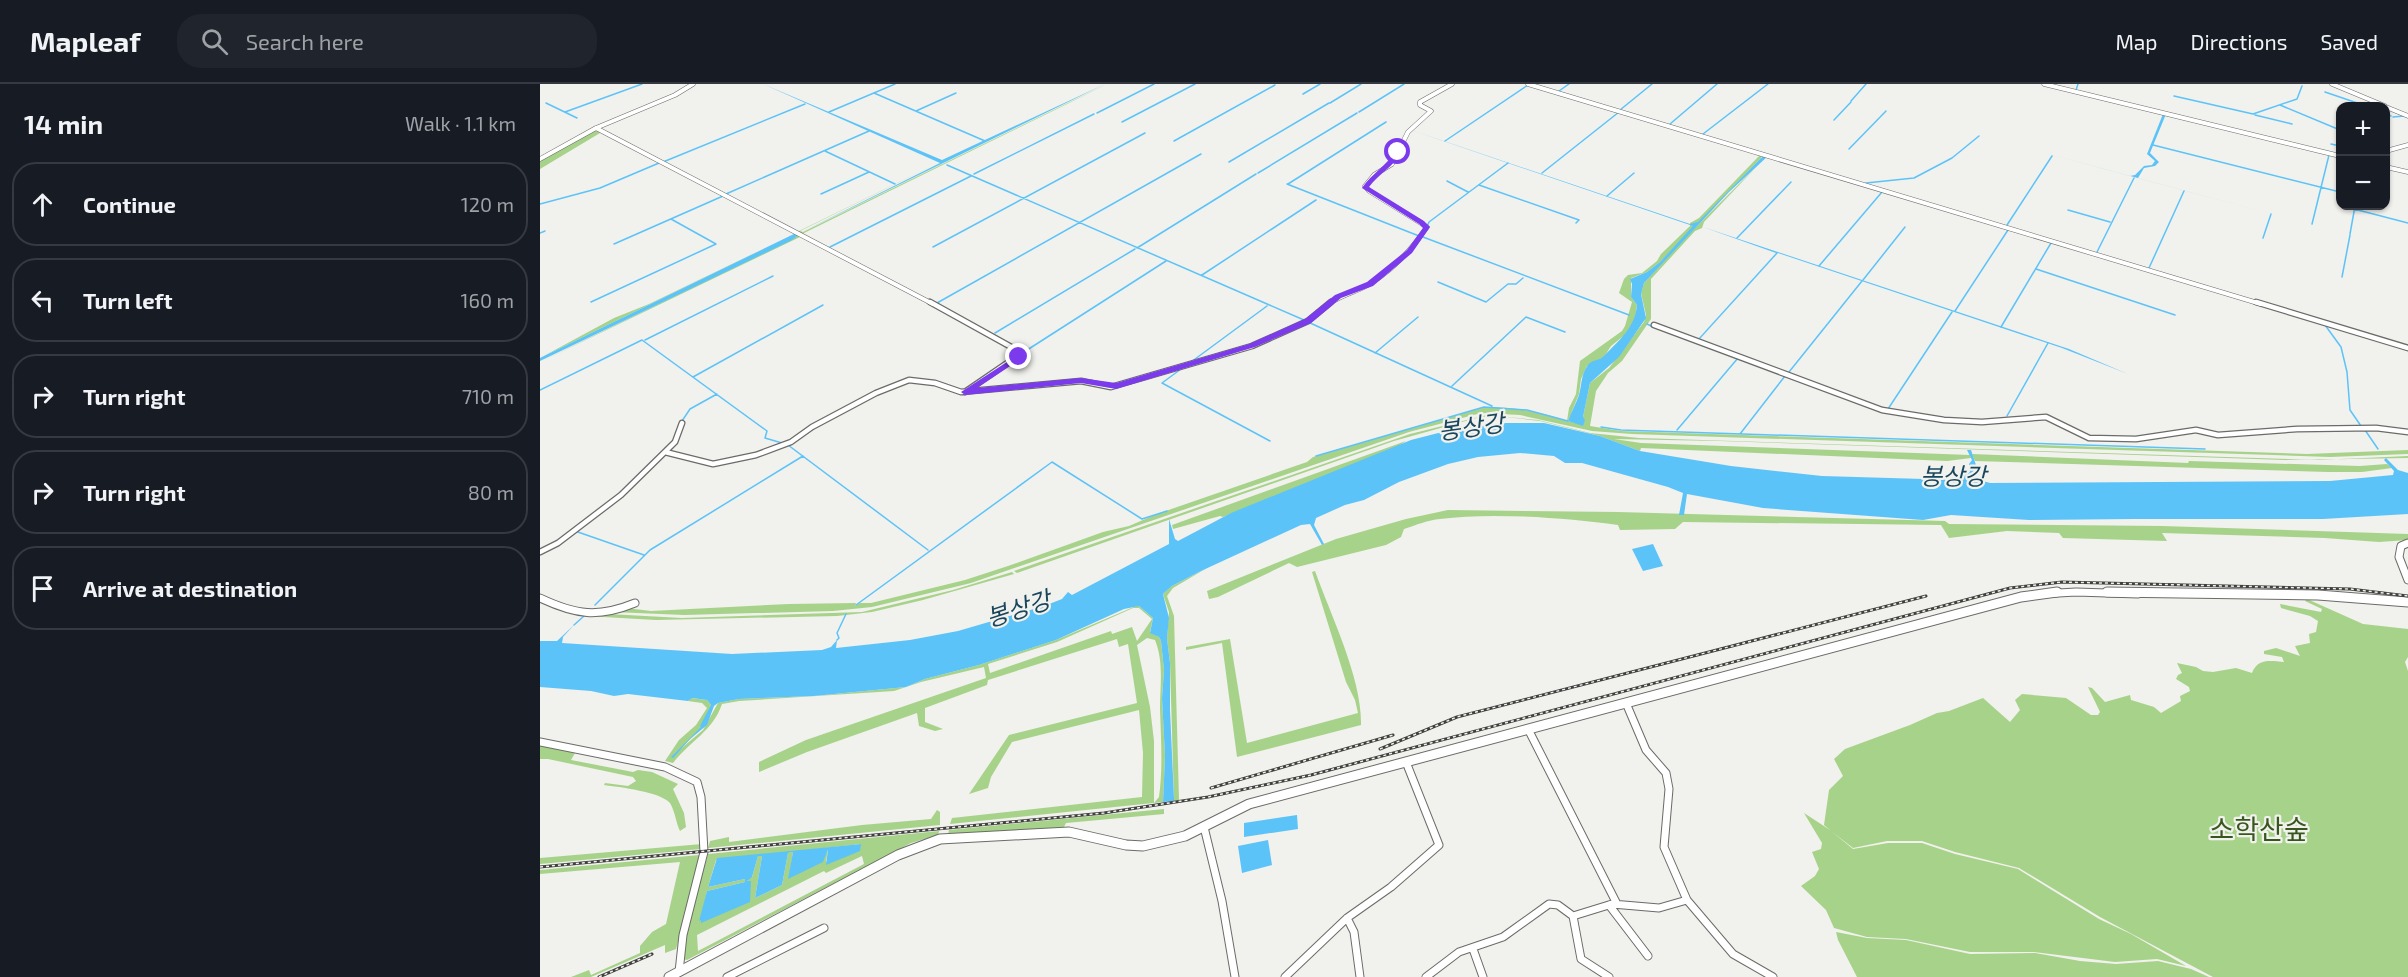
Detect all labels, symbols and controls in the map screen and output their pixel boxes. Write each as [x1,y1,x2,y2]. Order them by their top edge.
search box [177,14,597,68]
text: Mapleaf [30,24,141,58]
icon: search [198,25,231,58]
text: Search here [246,28,364,54]
text: Map [2115,29,2158,54]
text: Directions [2191,29,2287,54]
text: Saved [2320,29,2378,54]
map controls [2336,102,2390,210]
button: + [2336,102,2390,156]
text: 14 min [24,108,103,139]
text: Walk · 1.1 km [405,111,516,135]
route start [1384,138,1410,164]
button: − [2336,156,2390,210]
icon: ahead [26,188,59,221]
text: Continue [83,191,176,217]
text: 120 m [461,192,514,216]
icon: left [26,284,59,317]
text: Turn left [83,287,172,313]
text: 160 m [461,288,514,312]
route end [1005,343,1031,369]
icon: right [26,380,59,413]
text: Turn right [83,383,185,409]
text: 710 m [462,384,514,408]
water label: 봉상강 [1436,407,1509,445]
water label: 봉상강 [1920,461,1989,490]
icon: right [26,476,59,509]
text: Turn right [83,479,185,505]
text: 80 m [468,480,514,504]
icon: arrive [26,572,59,605]
text: Arrive at destination [83,575,297,601]
water label: 봉상강 [982,583,1057,632]
park label: 소학산숲 [2209,812,2309,844]

